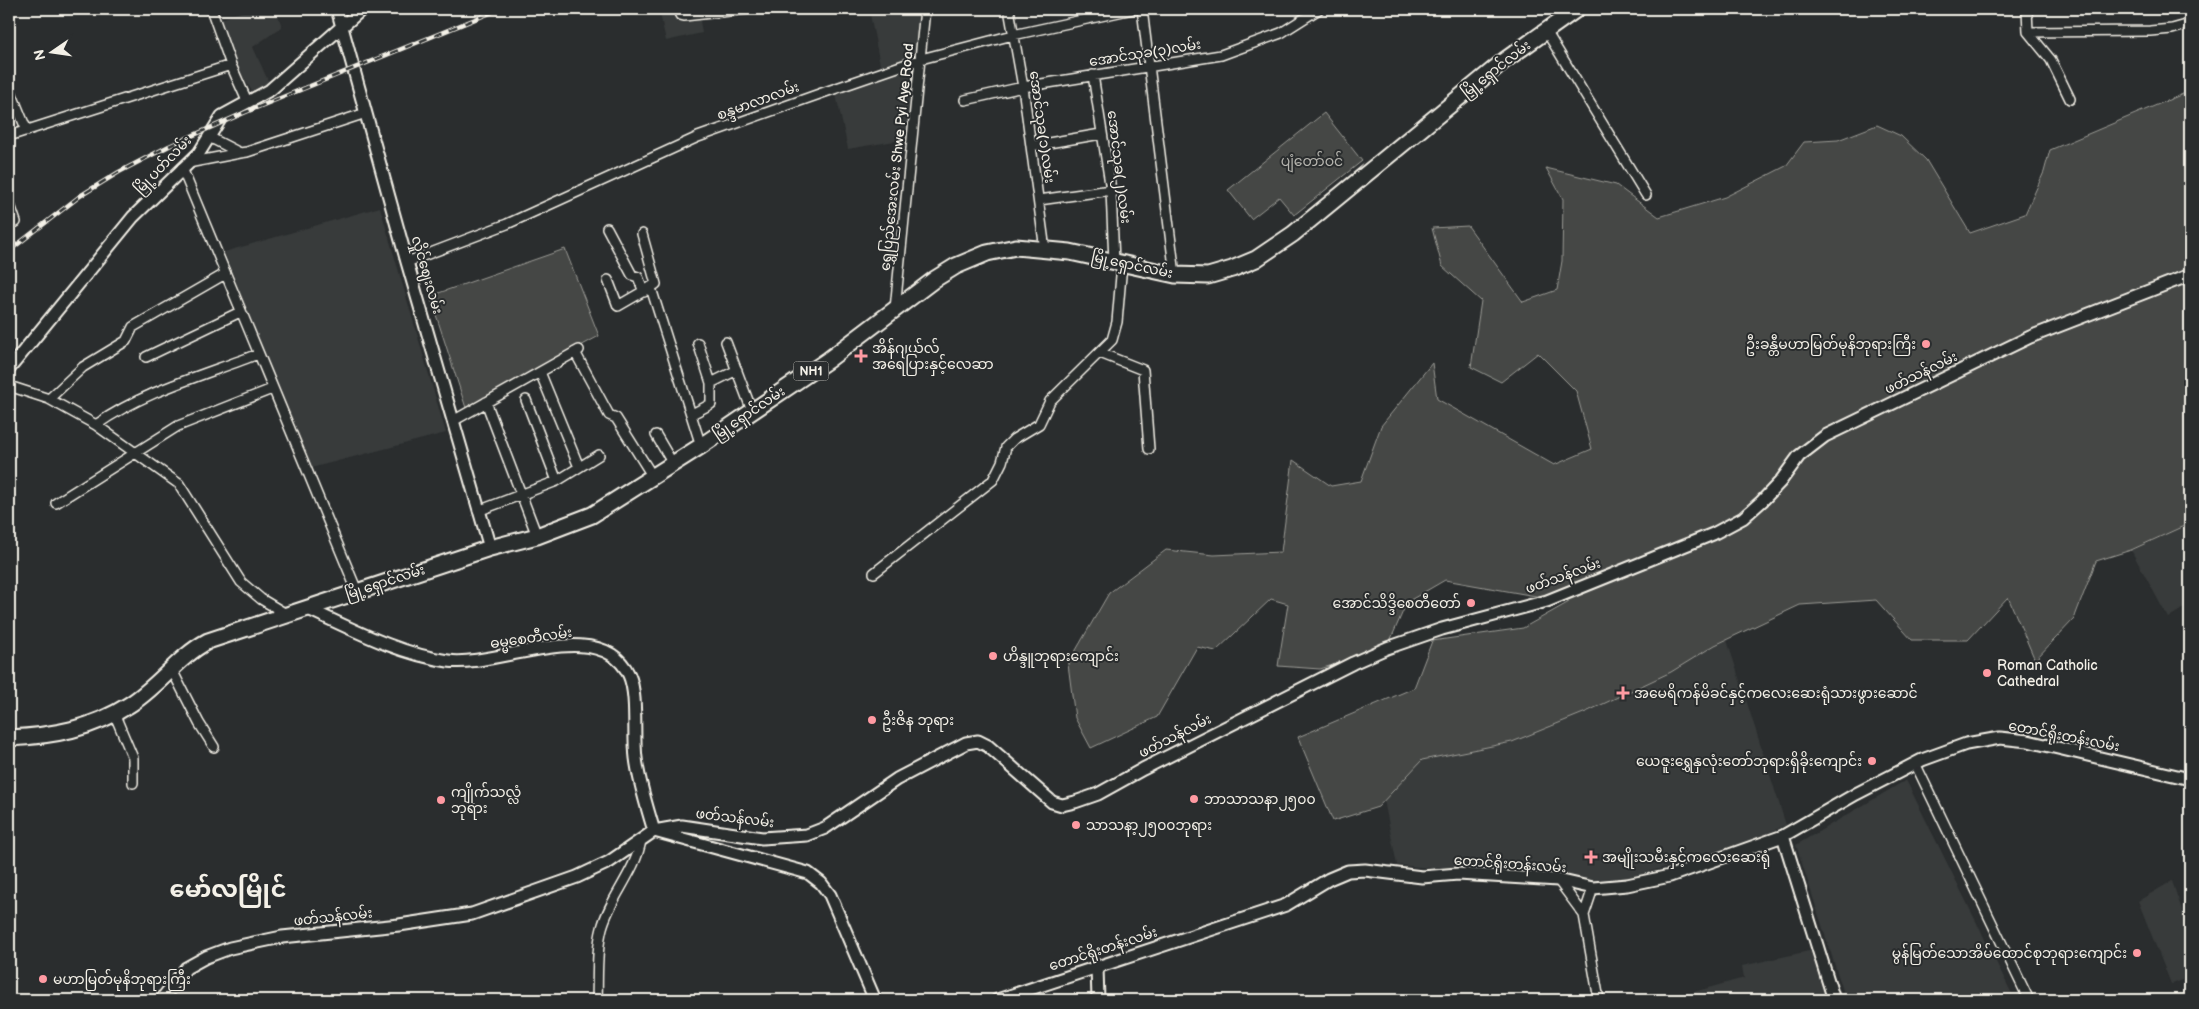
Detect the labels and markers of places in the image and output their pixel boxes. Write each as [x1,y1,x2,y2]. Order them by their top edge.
place label: ဦးခန္တီမဟာမြတ်မုနိဘုရားကြီး [1746,334,1916,356]
place label: အိန်ဂျယ်လ် အရေပြားနှင့်လေဆာ [872,338,994,376]
marker: ဦးခန္တီမဟာမြတ်မုနိဘုရားကြီး [1920,338,1932,350]
marker: အိန်ဂျယ်လ် အရေပြားနှင့်လေဆာ [854,349,868,363]
place label: အောင်သိဒ္ဒိစေတီတော် [1333,593,1461,615]
marker: အောင်သိဒ္ဒိစေတီတော် [1465,597,1477,609]
place label: ဟိန္ဒူဘုရားကျောင်း [1003,646,1119,668]
marker: ဟိန္ဒူဘုရားကျောင်း [987,650,999,662]
place label: Roman Catholic Cathedral [1997,657,2098,690]
marker: Roman Catholic Cathedral [1981,667,1993,679]
place label: အမေရိကန်မိခင်နှင့်ကလေးဆေးရုံသားဖွားဆောင် [1634,683,1918,705]
marker: အမေရိကန်မိခင်နှင့်ကလေးဆေးရုံသားဖွားဆောင် [1616,686,1630,700]
place label: ဦးဇိန ဘုရား [882,710,954,732]
marker: ဦးဇိန ဘုရား [866,714,878,726]
place label: ယေဇူးရွှေနှလုံးတော်ဘုရားရှိခိုးကျောင်း [1636,751,1862,773]
marker: ယေဇူးရွှေနှလုံးတော်ဘုရားရှိခိုးကျောင်း [1866,755,1878,767]
place label: ကျိုက်သလ္လံ ဘုရား [451,782,521,820]
place label: ဘာသာသနာ၂၅၀၀ [1204,791,1316,811]
marker: ဘာသာသနာ၂၅၀၀ [1188,793,1200,805]
marker: ကျိုက်သလ္လံ ဘုရား [435,794,447,806]
place label: သာသနာ့၂၅၀၀ဘုရား [1086,817,1212,837]
marker: သာသနာ့၂၅၀၀ဘုရား [1070,819,1082,831]
place label: အမျိုးသမီးနှင့်ကလေးဆေးရုံ [1602,847,1770,869]
marker: အမျိုးသမီးနှင့်ကလေးဆေးရုံ [1584,850,1598,864]
place label: မွန်မြတ်သောအိမ်ထောင်စုဘုရားကျောင်း [1892,943,2127,965]
marker: မွန်မြတ်သောအိမ်ထောင်စုဘုရားကျောင်း [2131,947,2143,959]
place label: မဟာမြတ်မုနိဘုရားကြီး [53,969,191,991]
marker: မဟာမြတ်မုနိဘုရားကြီး [37,973,49,985]

